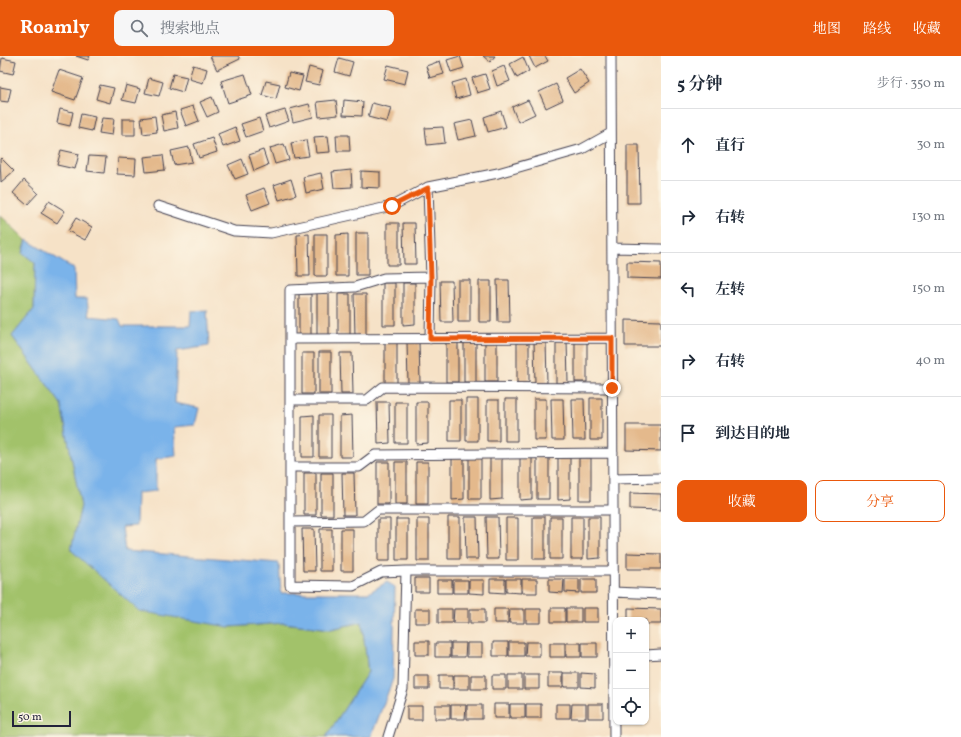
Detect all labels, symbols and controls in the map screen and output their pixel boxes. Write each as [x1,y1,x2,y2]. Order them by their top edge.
search box [114,10,394,46]
text: Roamly [20,15,90,41]
icon: search [128,17,150,39]
text: 搜索地点 [160,19,220,40]
text: 地图 [813,20,841,39]
text: 路线 [863,20,891,39]
text: 收藏 [913,20,941,39]
text: 5 分钟 [677,73,723,96]
text: 步行 · 350 m [877,75,945,93]
icon: ahead [677,134,699,156]
text: 直行 [715,136,745,157]
text: 30 m [917,136,945,154]
route start [383,197,401,215]
icon: right [677,206,699,228]
text: 右转 [715,208,745,229]
text: 130 m [912,208,945,226]
icon: left [677,278,699,300]
text: 左转 [715,280,745,301]
text: 150 m [912,280,945,298]
icon: right [677,350,699,372]
text: 右转 [715,352,745,373]
text: 40 m [916,352,945,370]
route end [603,379,621,397]
icon: arrive [677,422,699,444]
text: 到达目的地 [715,424,790,445]
button: 收藏 [677,480,807,522]
button: 分享 [815,480,945,522]
map controls [613,617,649,725]
button: + [613,617,649,653]
button: − [613,653,649,689]
button: locate [613,689,649,725]
scale bar [12,709,71,728]
text: 50 m [18,710,42,725]

